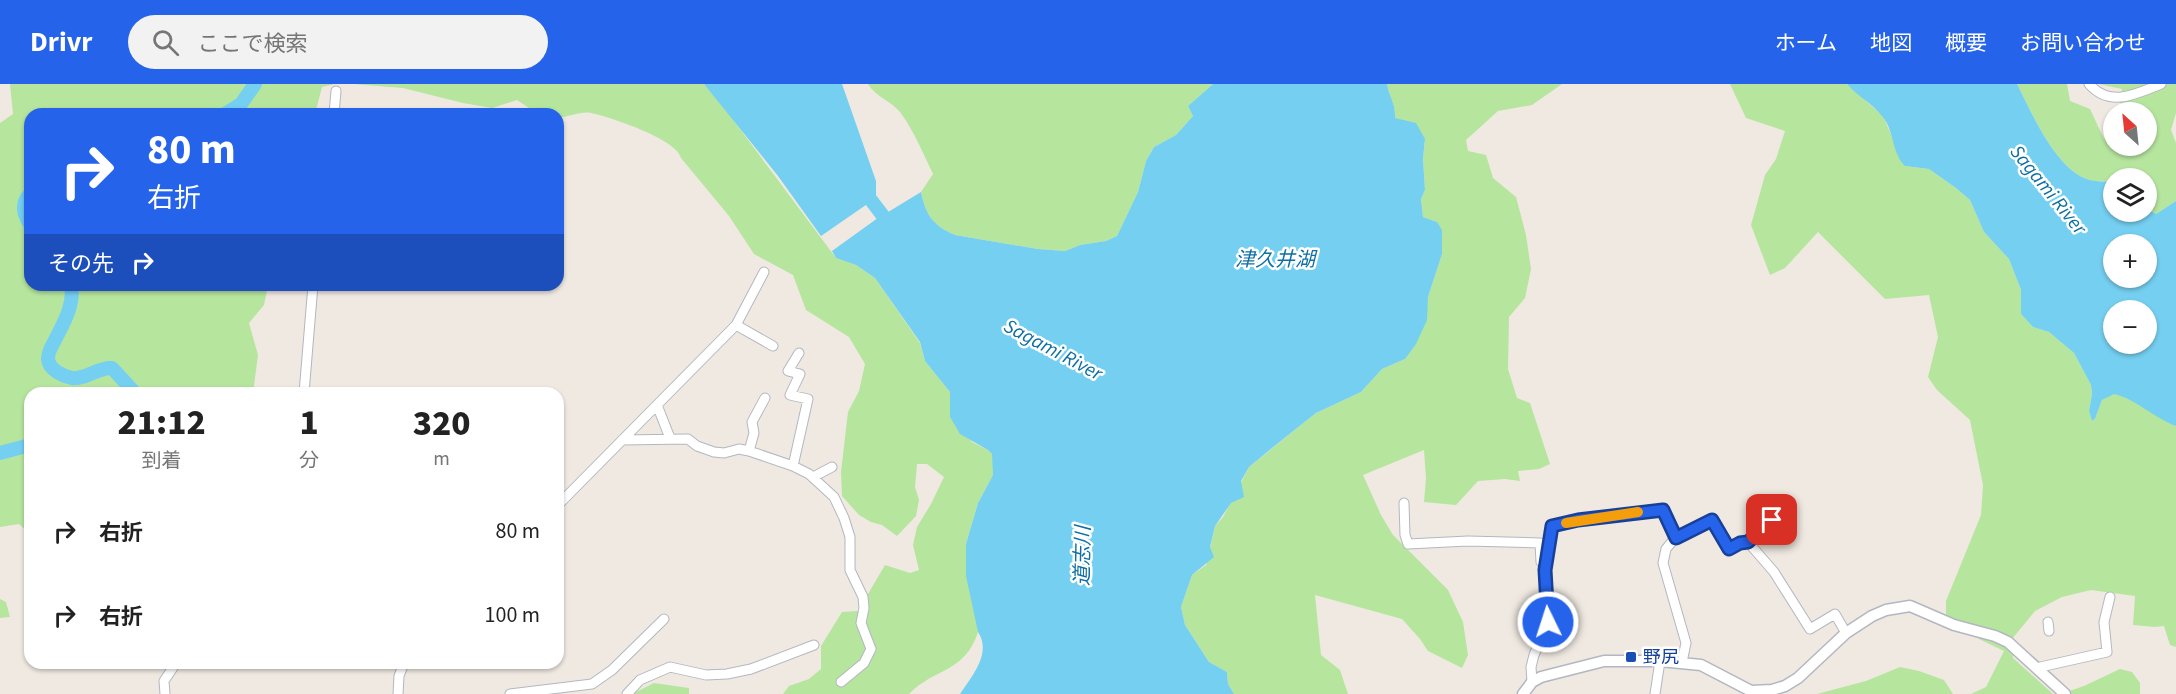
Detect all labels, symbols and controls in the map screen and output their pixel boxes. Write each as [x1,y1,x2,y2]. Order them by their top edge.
search box [128,15,548,69]
text: Drivr [30,22,92,62]
icon: search [149,26,182,59]
text: ここで検索 [197,28,307,60]
text: ホーム [1775,28,1837,58]
text: 地図 [1870,28,1912,58]
text: 概要 [1945,28,1987,58]
text: お問い合わせ [2020,28,2146,58]
north arrow [2103,102,2157,156]
map controls [2103,102,2157,354]
text: 80 m [147,120,236,180]
icon: right [48,132,126,210]
water label: Sagami River [2003,139,2094,242]
button: layers [2103,168,2157,222]
text: 右折 [147,179,201,218]
button: + [2103,234,2157,288]
icon: right [126,246,159,279]
water label: 津久井湖 [1235,246,1318,274]
text: その先 [48,248,114,280]
button: − [2103,300,2157,354]
water label: Sagami River [999,312,1108,388]
text: 21:12 [118,397,206,448]
text: 1 [300,397,319,448]
text: 320 [413,398,470,449]
text: m [433,445,450,473]
text: 到着 [142,447,182,475]
text: 分 [299,447,319,475]
pin [1746,494,1797,545]
icon: arrive [1755,503,1788,536]
icon: right [48,515,81,548]
text: 80 m [495,515,540,547]
text: 右折 [99,517,143,549]
water label: 道志川 [1068,524,1098,586]
position arrow [1516,590,1580,654]
icon: right [48,599,81,632]
text: 100 m [485,599,540,631]
text: 右折 [99,601,143,633]
place label: 野尻 [1643,645,1679,670]
marker: 野尻 [1624,650,1638,664]

